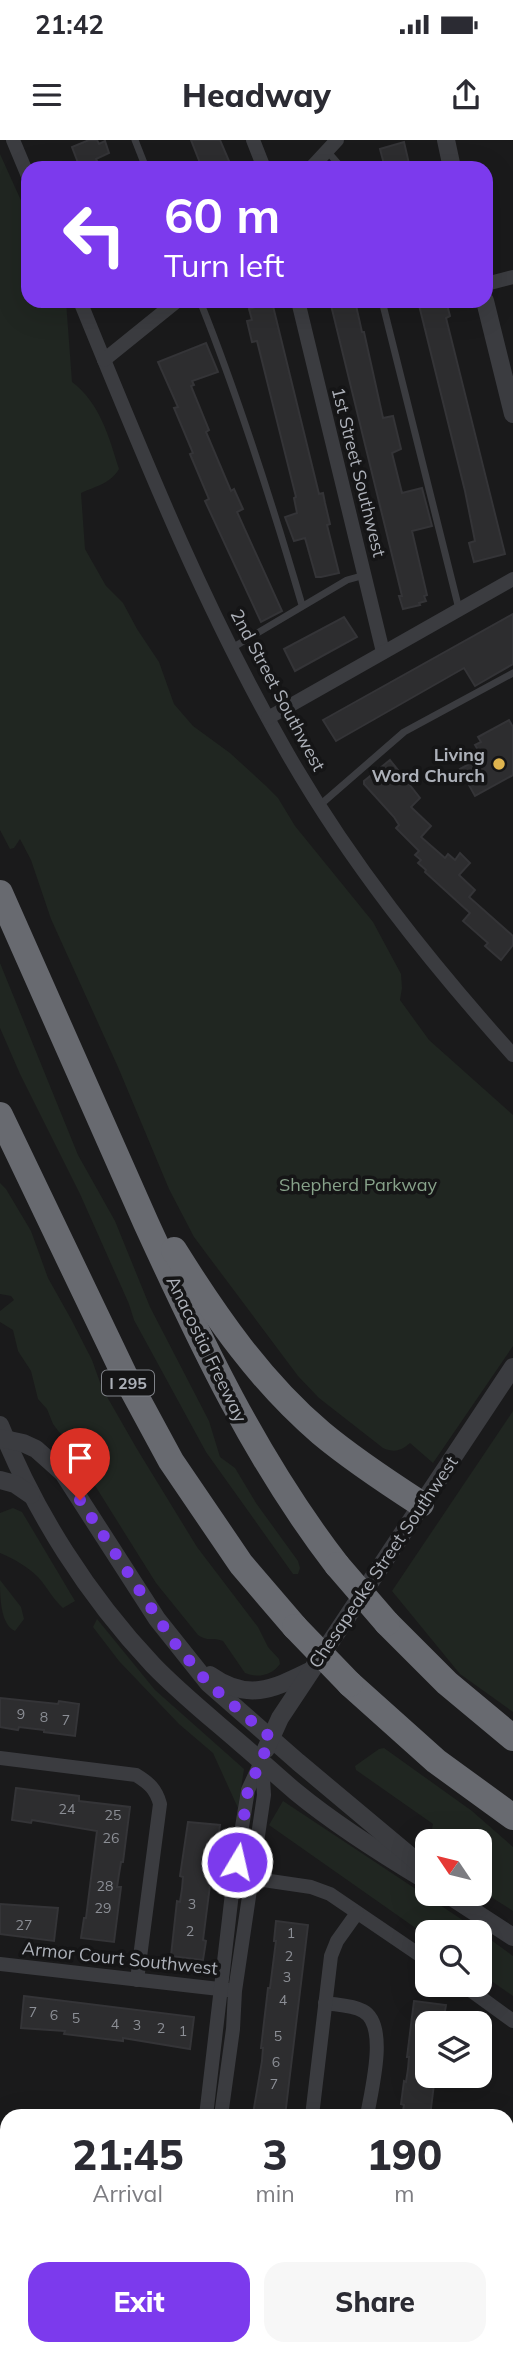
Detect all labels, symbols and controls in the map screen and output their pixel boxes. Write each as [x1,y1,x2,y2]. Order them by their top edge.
text: 21:42 [35,8,104,41]
text: Headway [182,75,331,115]
icon: menu [28,76,66,114]
icon: share [447,76,485,114]
text: 60 m [164,184,280,245]
icon: left [49,189,140,280]
text: Turn left [164,245,284,285]
street label: 1st Street Southwest [327,385,391,559]
street label: 2nd Street Southwest [225,605,331,775]
place label: Living Word Church [372,743,485,787]
marker: Living Word Church [491,756,507,772]
park label: Shepherd Parkway [279,1173,437,1196]
street label: Anacostia Freeway [162,1272,253,1426]
road number: I 295 [102,1371,154,1396]
pin [50,1428,110,1500]
icon: arrive [61,1439,99,1477]
street label: Chesapeake Street Southwest [303,1452,463,1672]
house number: 9 [17,1705,25,1723]
house number: 8 [40,1708,48,1726]
house number: 7 [62,1711,70,1729]
house number: 24 [59,1800,76,1818]
house number: 25 [105,1806,121,1824]
position arrow [200,1825,274,1899]
house number: 26 [103,1829,119,1847]
north arrow [415,1829,492,1906]
map controls [415,1829,492,2088]
house number: 28 [97,1877,113,1895]
house number: 3 [188,1895,196,1913]
house number: 29 [95,1899,111,1917]
house number: 27 [16,1916,32,1934]
button: search [415,1920,492,1997]
house number: 2 [186,1922,194,1940]
house number: 1 [287,1924,295,1942]
street label: Armor Court Southwest [21,1936,219,1980]
house number: 2 [285,1947,293,1965]
house number: 3 [283,1968,291,1986]
house number: 4 [279,1991,288,2009]
house number: 7 [29,2003,37,2021]
house number: 6 [50,2006,58,2024]
house number: 5 [72,2009,80,2027]
button: layers [415,2011,492,2088]
house number: 4 [111,2015,120,2033]
house number: 3 [133,2016,141,2034]
house number: 2 [157,2019,165,2037]
house number: 1 [179,2022,187,2040]
house number: 5 [274,2027,282,2045]
house number: 6 [272,2053,280,2071]
house number: 7 [270,2075,278,2093]
text: 21:45 [72,2128,184,2181]
text: 3 [262,2128,288,2181]
text: 190 [367,2128,442,2181]
text: Arrival [93,2179,163,2208]
text: min [255,2179,295,2208]
text: m [394,2179,414,2208]
button: Exit [28,2262,250,2342]
button: Share [264,2262,486,2342]

